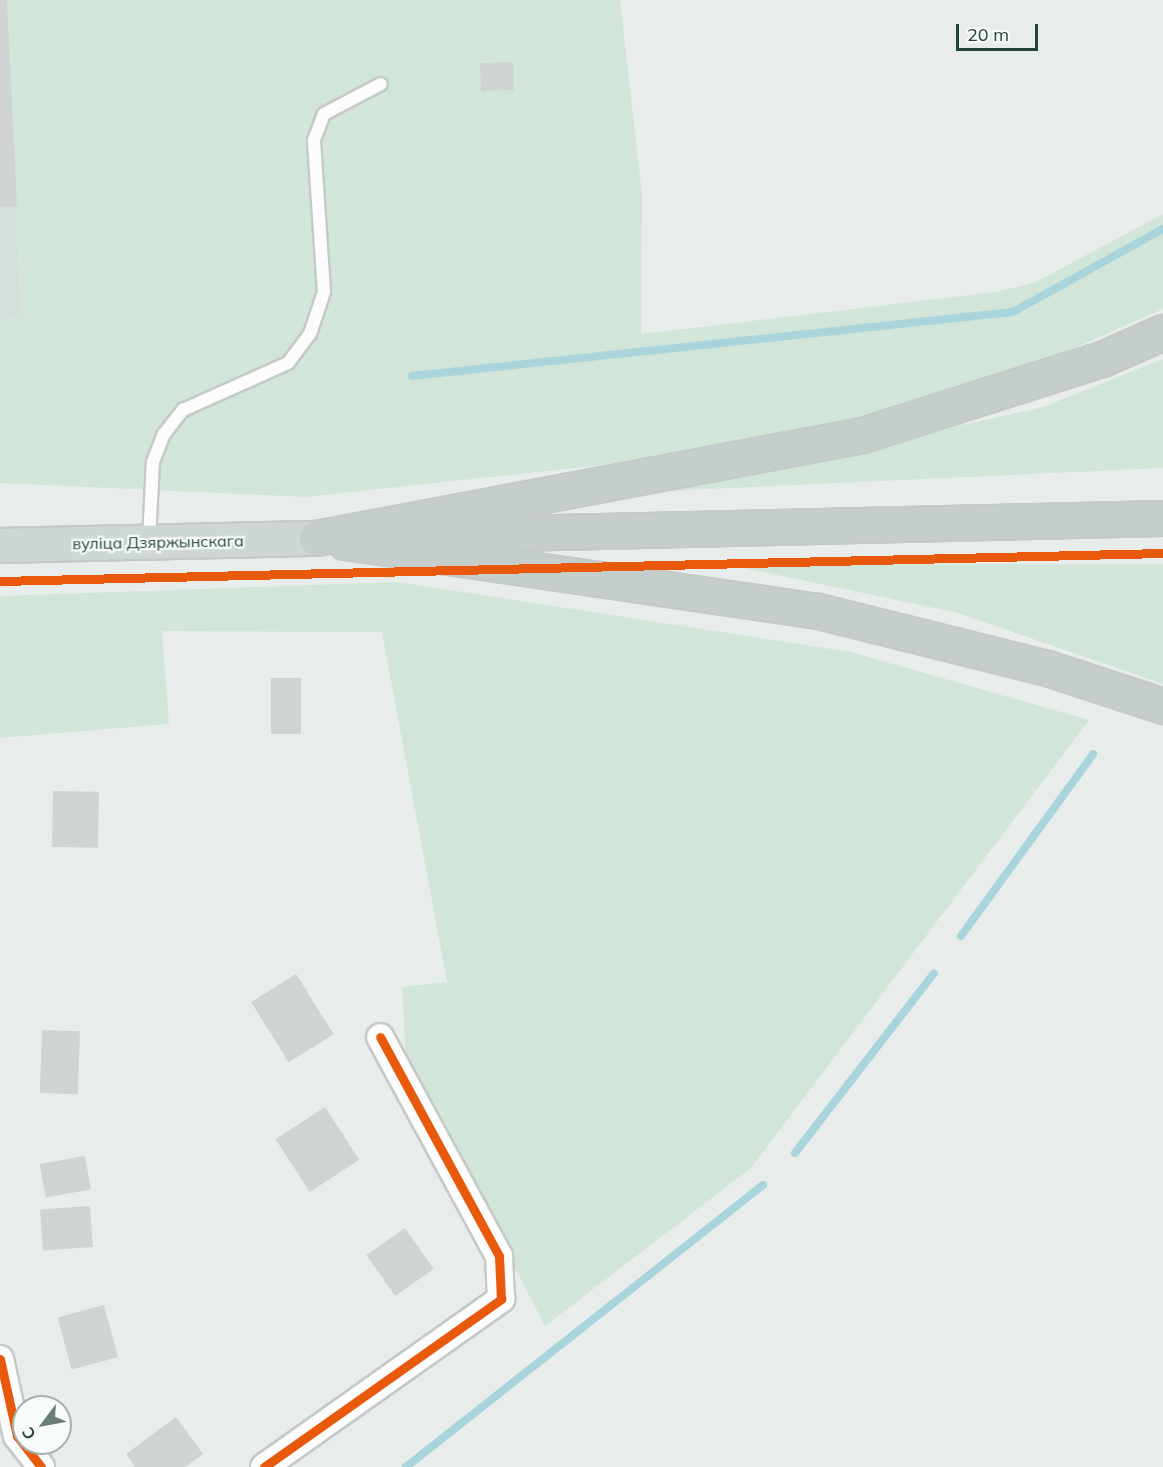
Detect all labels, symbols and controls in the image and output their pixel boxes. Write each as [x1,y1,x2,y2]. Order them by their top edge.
scale bar [959,12,1042,50]
text: 20 m [967,23,1009,46]
street label: вуліца Дзяржынскага [72,531,244,553]
north arrow [12,1395,72,1455]
text: С [17,1424,40,1443]

